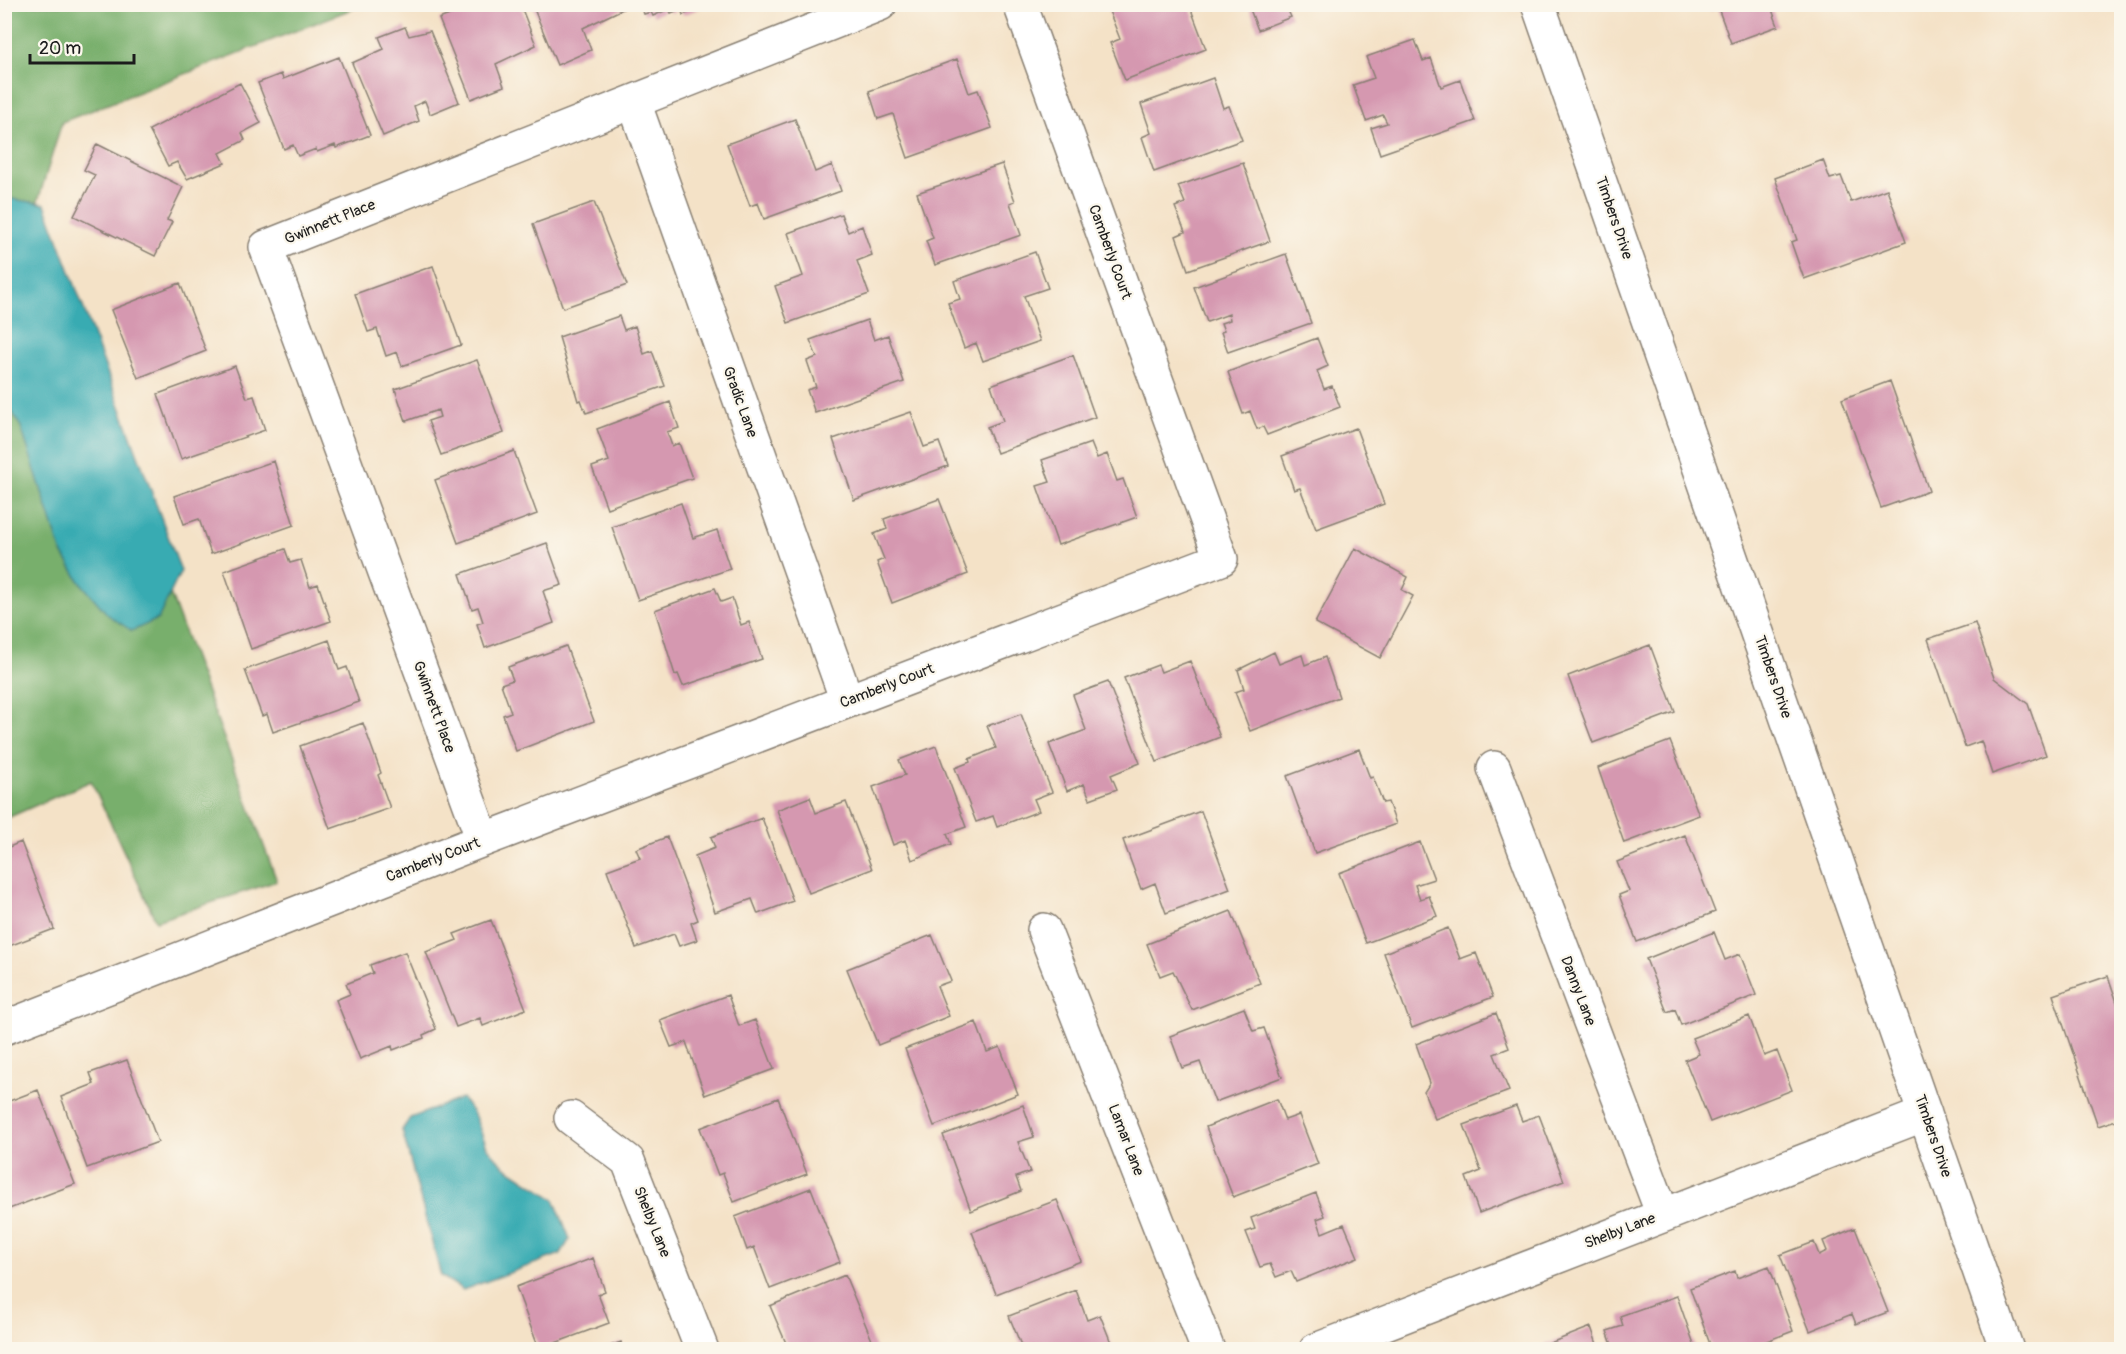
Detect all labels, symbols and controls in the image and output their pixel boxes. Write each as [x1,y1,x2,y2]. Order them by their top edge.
scale bar [30,27,134,65]
text: 20 m [39,37,81,60]
street label: Timbers Drive [1591,174,1637,262]
street label: Gwinnett Place [282,195,379,249]
street label: Camberly Court [1084,202,1136,303]
street label: Gradic Lane [718,364,762,441]
street label: Timbers Drive [1750,633,1796,721]
street label: Gwinnett Place [409,659,460,756]
street label: Camberly Court [837,659,938,713]
street label: Camberly Court [383,833,484,887]
street label: Danny Lane [1556,953,1600,1029]
street label: Timbers Drive [1910,1092,1956,1180]
street label: Lamar Lane [1104,1101,1149,1179]
street label: Shelby Lane [629,1184,675,1261]
street label: Shelby Lane [1582,1209,1659,1253]

